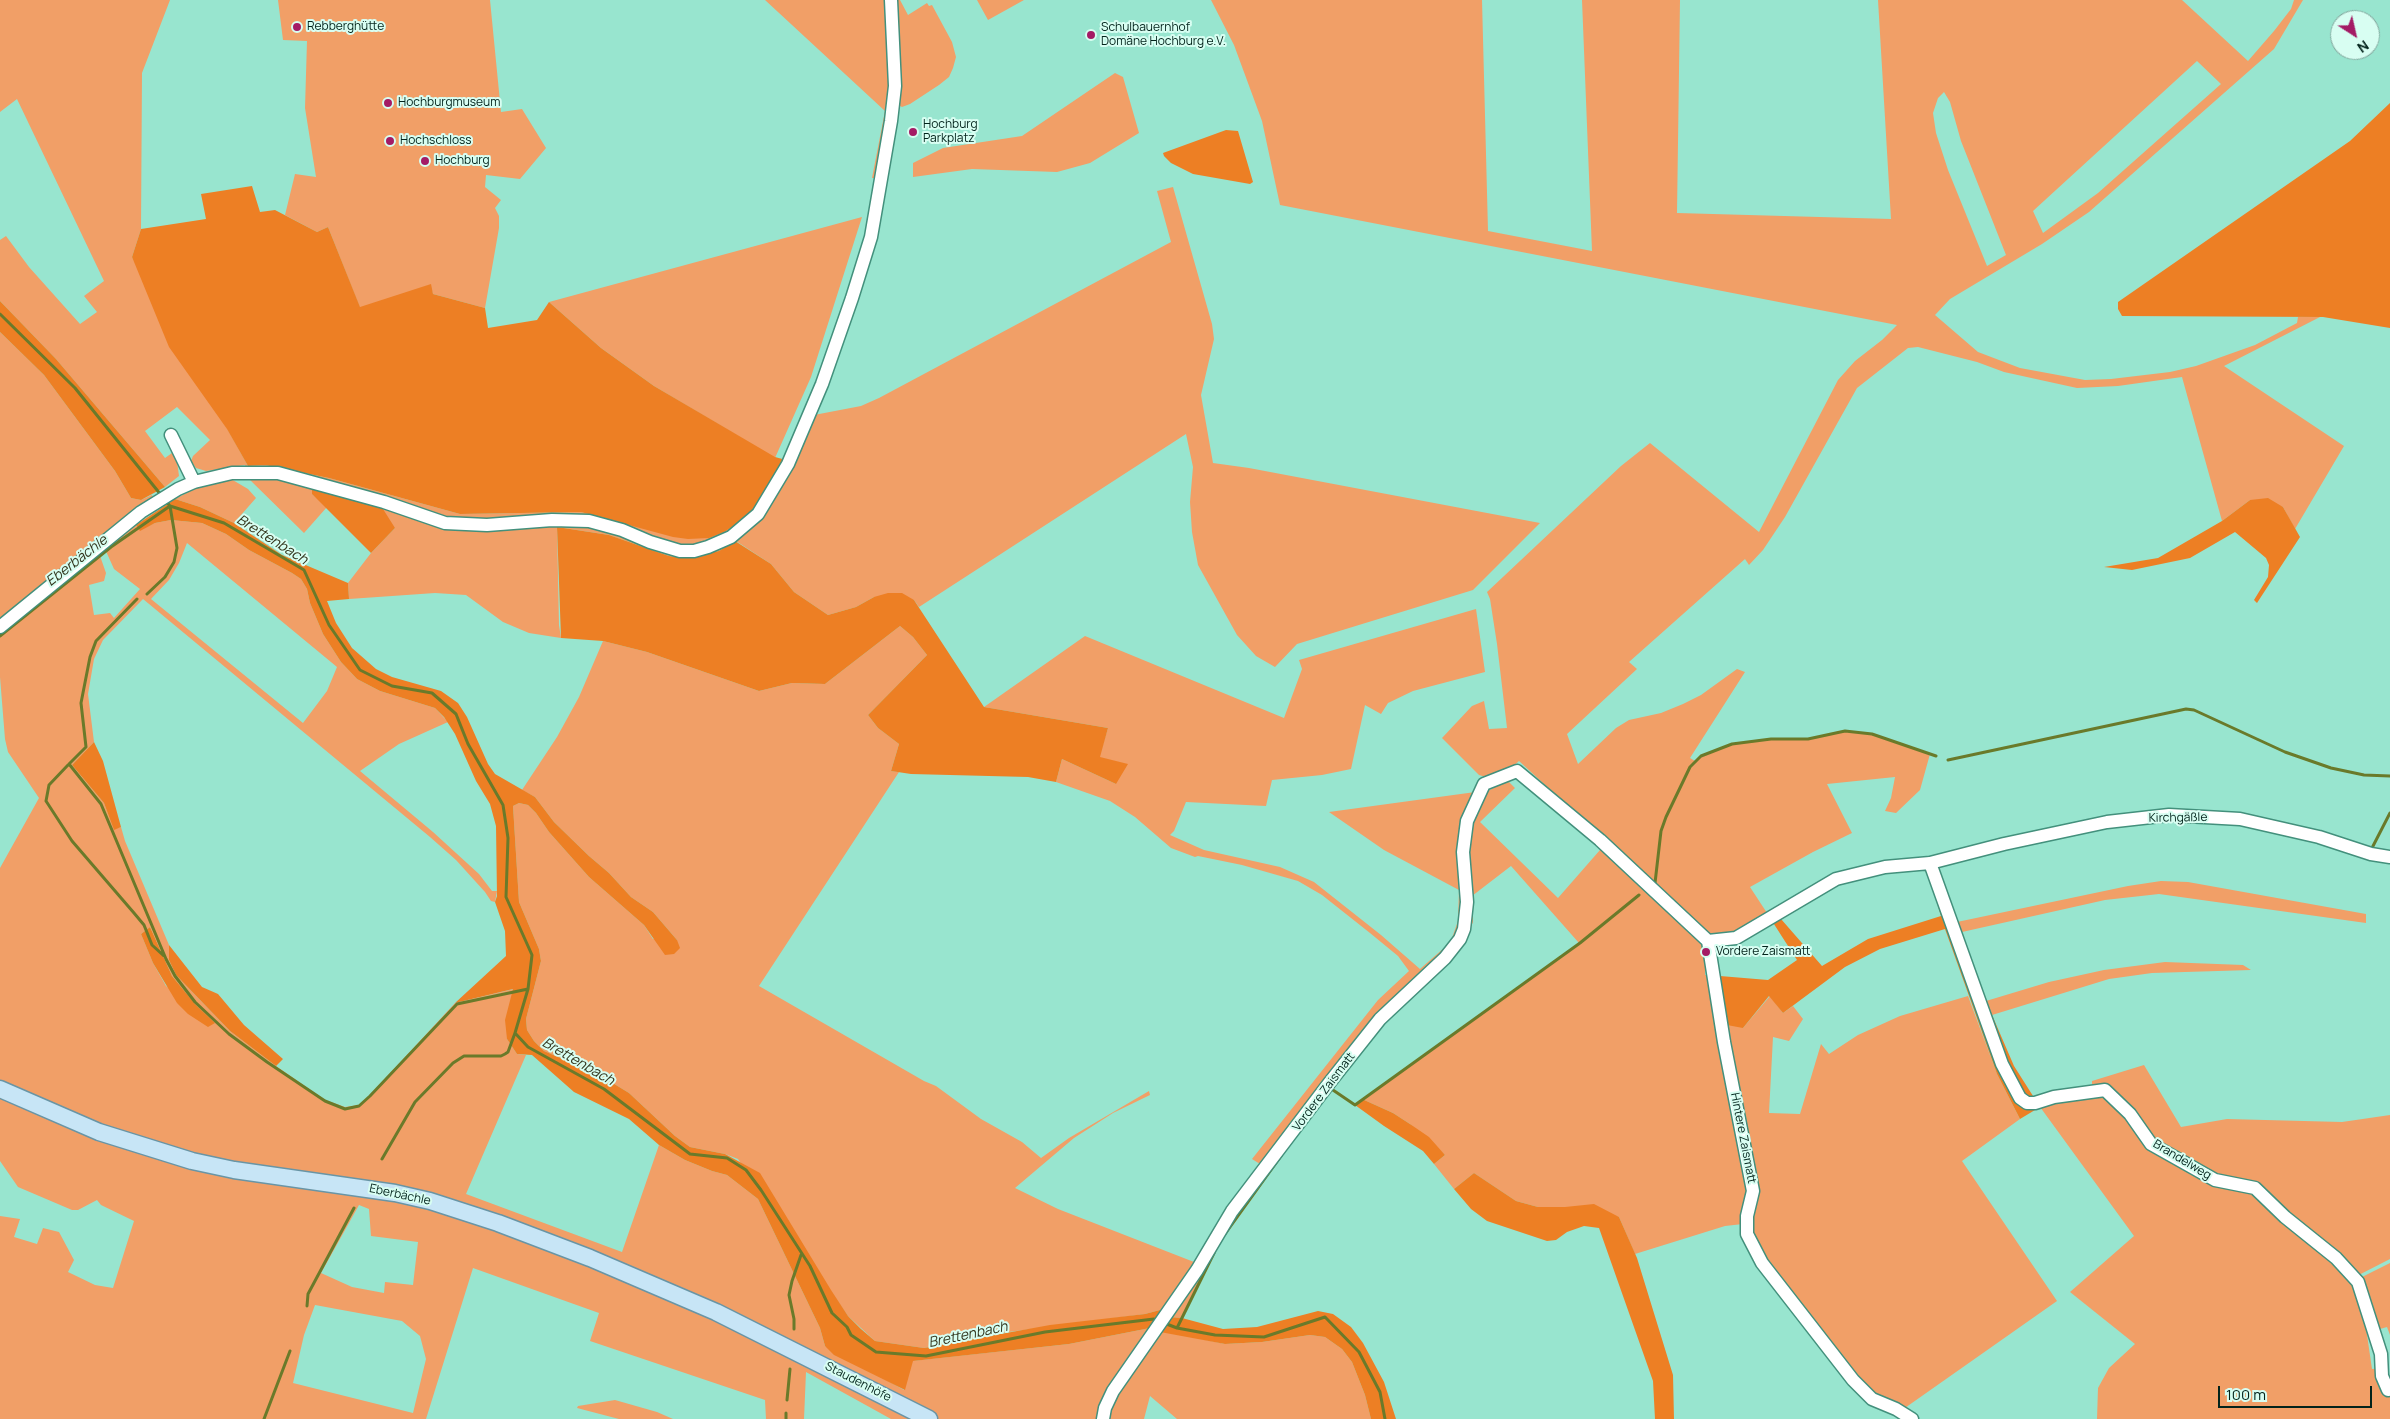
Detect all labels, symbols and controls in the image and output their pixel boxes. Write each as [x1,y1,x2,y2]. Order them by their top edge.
north arrow [2330,10,2380,60]
place label: Rebberghütte [307,20,384,34]
marker: Rebberghütte [291,21,303,33]
place label: Schulbauernhof Domäne Hochburg e.V. [1101,21,1226,49]
marker: Schulbauernhof Domäne Hochburg e.V. [1085,29,1097,41]
text: N [2354,36,2373,58]
place label: Hochburgmuseum [398,96,500,110]
marker: Hochburgmuseum [382,97,394,109]
place label: Hochburg Parkplatz [923,118,978,146]
marker: Hochburg Parkplatz [907,126,919,138]
place label: Hochschloss [400,134,472,148]
marker: Hochschloss [384,135,396,147]
place label: Hochburg [435,154,490,168]
marker: Hochburg [419,155,431,167]
water label: Brettenbach [233,512,311,568]
water label: Eberbächle [43,532,111,590]
street label: Kirchgäßle [2149,810,2207,826]
place label: Vordere Zaismatt [1716,945,1810,959]
marker: Vordere Zaismatt [1700,946,1712,958]
water label: Brettenbach [539,1035,617,1089]
street label: Vordere Zaismatt [1290,1050,1358,1134]
street label: Hintere Zaismatt [1727,1091,1759,1185]
street label: Brandelweg [2150,1137,2214,1183]
street label: Eberbächle [368,1181,432,1209]
water label: Brettenbach [927,1318,1009,1352]
street label: Staudenhöfe [823,1359,893,1405]
scale bar [2220,1376,2374,1408]
text: 100 m [2226,1384,2266,1405]

